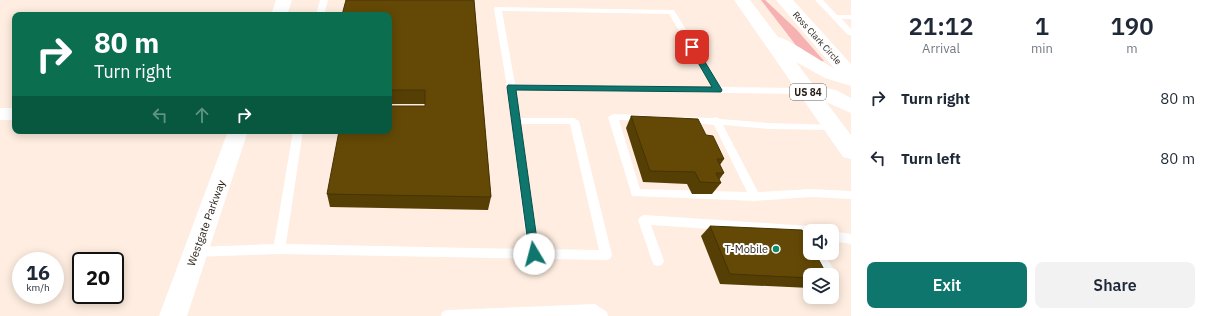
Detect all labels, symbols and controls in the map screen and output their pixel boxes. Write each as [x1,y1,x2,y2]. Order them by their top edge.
street label: Ross Clark Circle [791,9,844,66]
text: 21:12 [908,10,974,42]
text: 1 [1035,10,1049,42]
text: 190 [1110,10,1154,42]
text: 80 m [94,24,159,61]
icon: right [28,28,80,80]
pin [675,30,709,64]
icon: arrive [681,36,703,58]
text: Arrival [922,40,960,57]
text: min [1031,40,1053,57]
text: m [1126,40,1138,57]
text: Turn right [94,60,172,83]
road number: US 84 [790,84,826,100]
icon: right [867,87,889,109]
text: Turn right [901,89,970,108]
text: 80 m [1160,89,1195,108]
icon: left [149,104,171,126]
icon: ahead [191,104,213,126]
icon: right [233,104,255,126]
icon: left [867,147,889,169]
text: Turn left [901,149,961,168]
text: 80 m [1160,149,1195,168]
street label: Westgate Parkway [184,178,228,268]
map controls [803,224,839,304]
button: sound [803,224,839,260]
position arrow [513,233,555,275]
place label: T-Mobile [725,242,768,256]
marker: T-Mobile [771,244,781,254]
speed limit sign: 20 [72,252,124,304]
text: 16 [26,259,50,286]
button: Exit [867,262,1027,308]
button: Share [1035,262,1195,308]
button: layers [803,268,839,304]
text: km/h [26,281,50,294]

